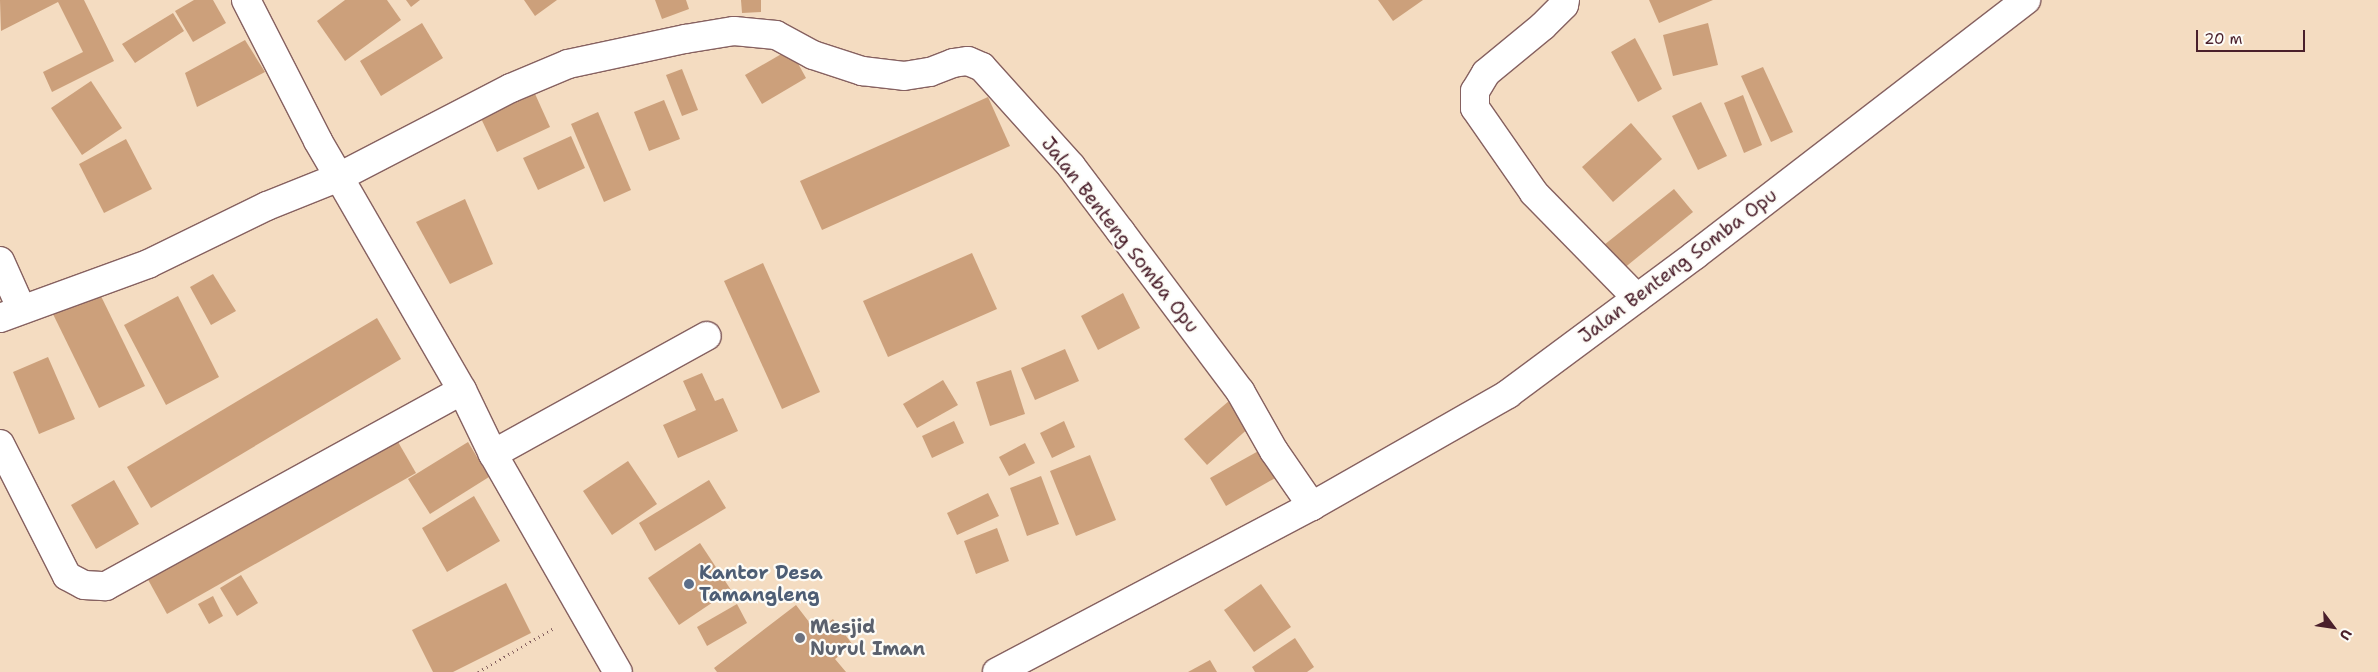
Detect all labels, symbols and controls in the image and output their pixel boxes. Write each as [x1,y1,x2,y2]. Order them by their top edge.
scale bar [2198,20,2307,52]
text: 20 m [2204,29,2243,49]
street label: Jalan Benteng Somba Opu [1036,132,1204,338]
street label: Jalan Benteng Somba Opu [1574,184,1782,348]
place label: Kantor Desa Tamangleng [699,562,823,606]
marker: Kantor Desa Tamangleng [683,578,695,590]
north arrow [2308,602,2358,652]
place label: Mesjid Nurul Iman [810,616,925,660]
text: U [2336,626,2356,643]
marker: Mesjid Nurul Iman [794,632,806,644]

